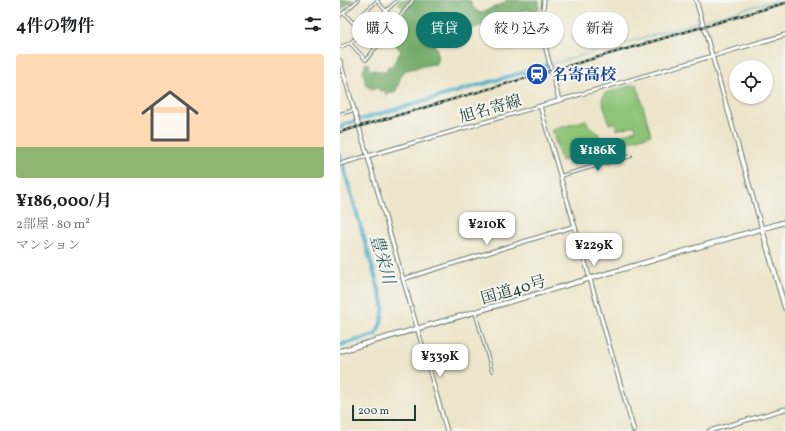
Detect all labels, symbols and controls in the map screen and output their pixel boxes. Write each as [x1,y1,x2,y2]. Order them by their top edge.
chip: 購入 [352,12,408,48]
chip: 賃貸 [416,12,472,48]
chip: 絞り込み [480,12,564,48]
chip: 新着 [572,12,628,48]
icon: filters [302,13,324,35]
text: 4件の物件 [16,15,94,38]
map controls [729,60,773,104]
button: locate [729,60,773,104]
station icon: 名寄高校 [524,61,550,87]
place label: 名寄高校 [552,65,617,87]
icon: home [134,80,206,152]
street label: 旭名寄線 [457,91,524,129]
pin: ¥186K [570,138,626,172]
text: ¥186K [579,142,617,160]
text: ¥186,000/月 [16,190,112,213]
pin: ¥210K [459,212,515,246]
text: 2部屋 · 80 m² [16,216,90,234]
text: ¥210K [468,216,506,234]
water label: 豊栄川 [363,232,400,289]
pin: ¥229K [566,233,622,267]
text: マンション [16,237,80,255]
text: ¥229K [575,237,613,255]
street label: 国道40号 [478,271,549,311]
pin: ¥339K [412,344,468,378]
text: ¥339K [421,348,459,366]
scale bar [352,403,416,422]
text: 200 m [358,404,389,419]

